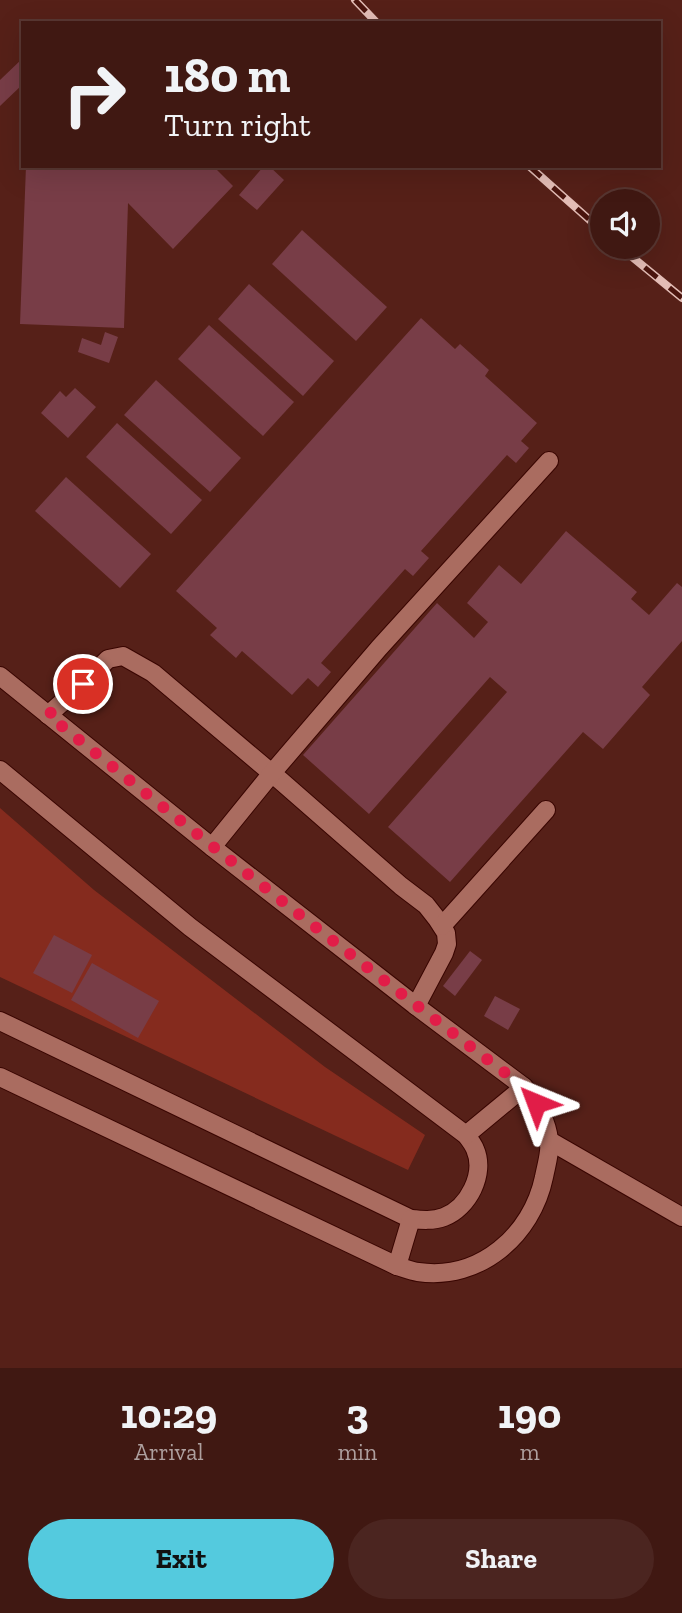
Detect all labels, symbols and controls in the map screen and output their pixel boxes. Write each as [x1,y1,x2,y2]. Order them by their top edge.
text: 180 m [164,46,291,105]
icon: right [49,49,140,140]
text: Turn right [164,106,311,144]
map controls [590,189,660,259]
button: sound [590,189,660,259]
pin [53,654,113,714]
icon: arrive [64,665,102,703]
position arrow [499,1066,573,1140]
text: 10:29 [121,1388,217,1439]
text: 3 [346,1388,369,1439]
text: 190 [498,1388,561,1439]
text: Arrival [134,1438,204,1466]
text: min [338,1438,377,1466]
text: m [520,1438,540,1466]
button: Exit [28,1519,334,1599]
button: Share [348,1519,654,1599]

